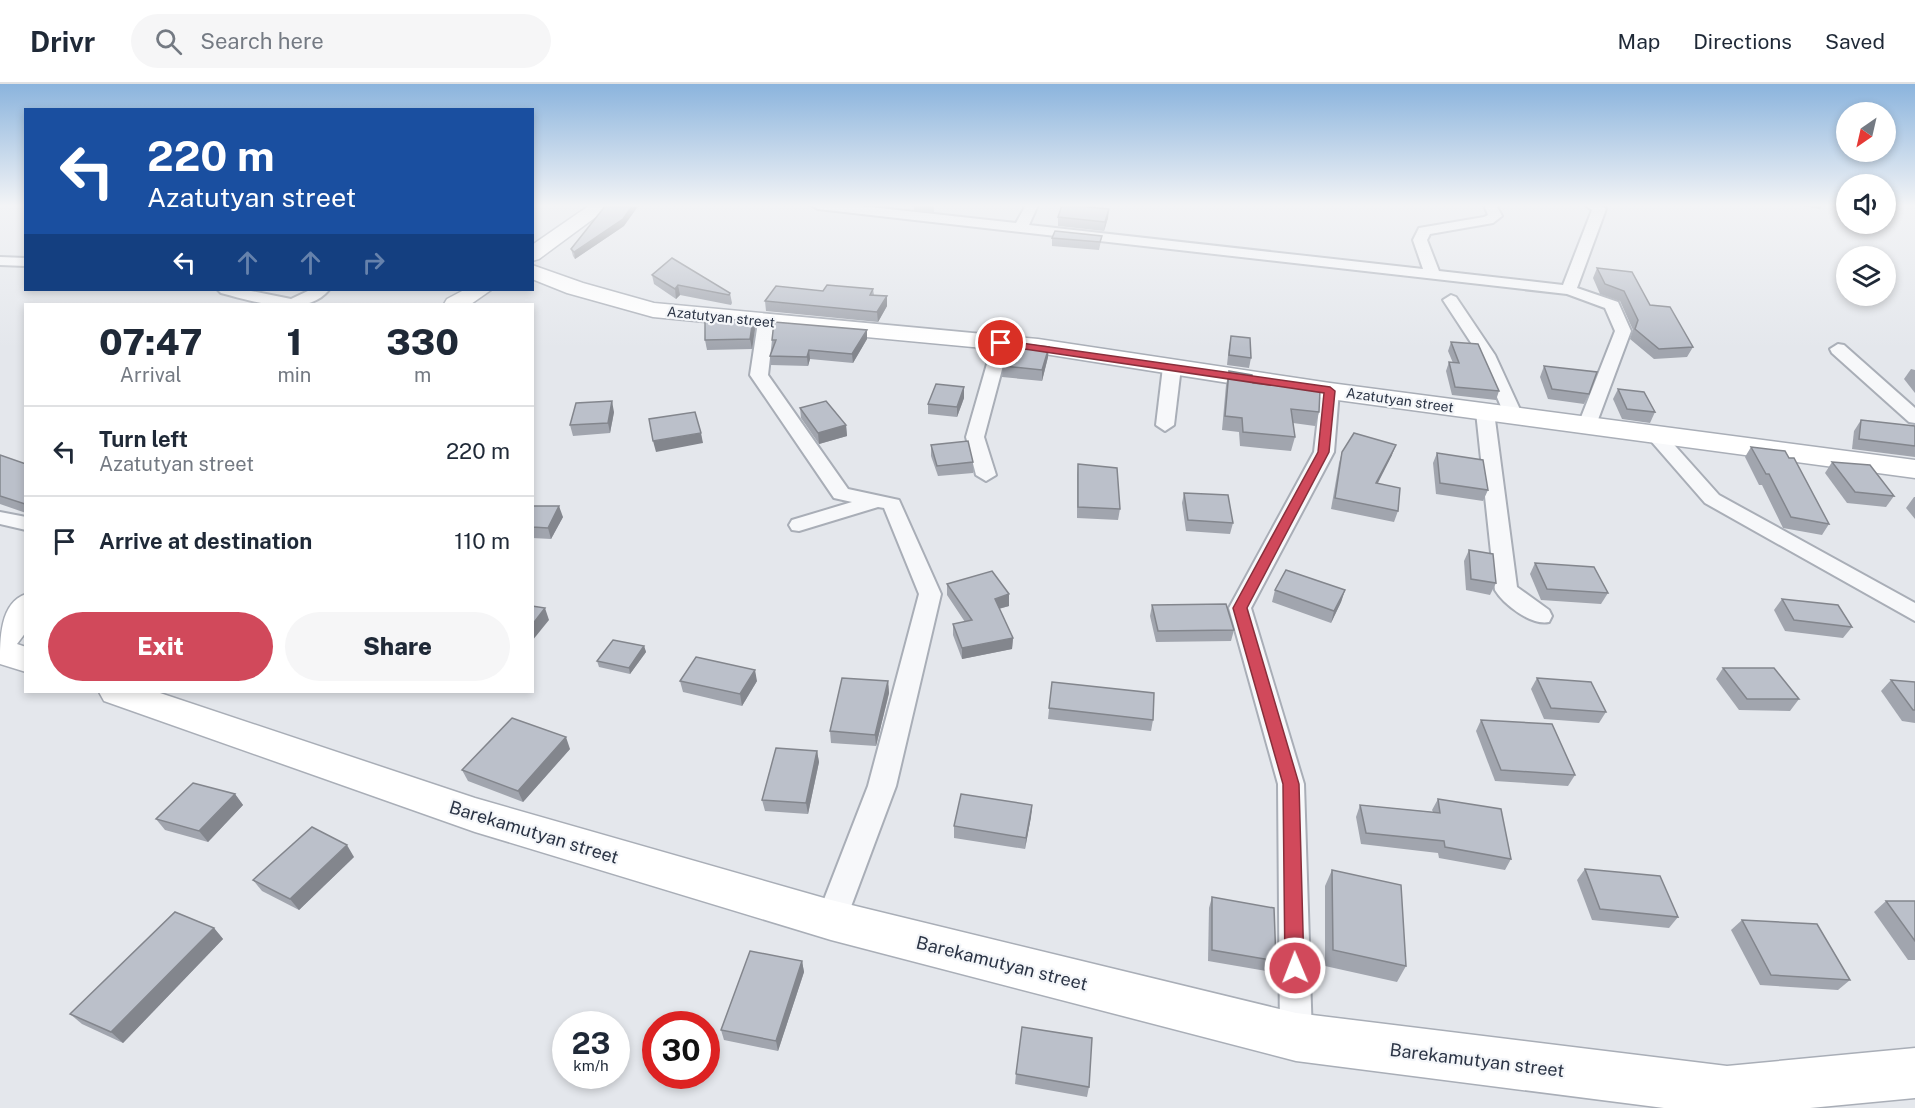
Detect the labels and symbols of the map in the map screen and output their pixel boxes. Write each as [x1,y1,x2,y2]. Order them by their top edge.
north arrow [1836,102,1896,162]
street label: Azatutyan street [666,303,776,331]
pin [975,317,1026,368]
street label: Azatutyan street [1345,385,1455,415]
street label: Barekamutyan street [447,796,621,868]
street label: Barekamutyan street [914,932,1090,994]
position arrow [1263,936,1327,1000]
speed limit sign: 30 [642,1011,720,1089]
street label: Barekamutyan street [1388,1039,1566,1081]

